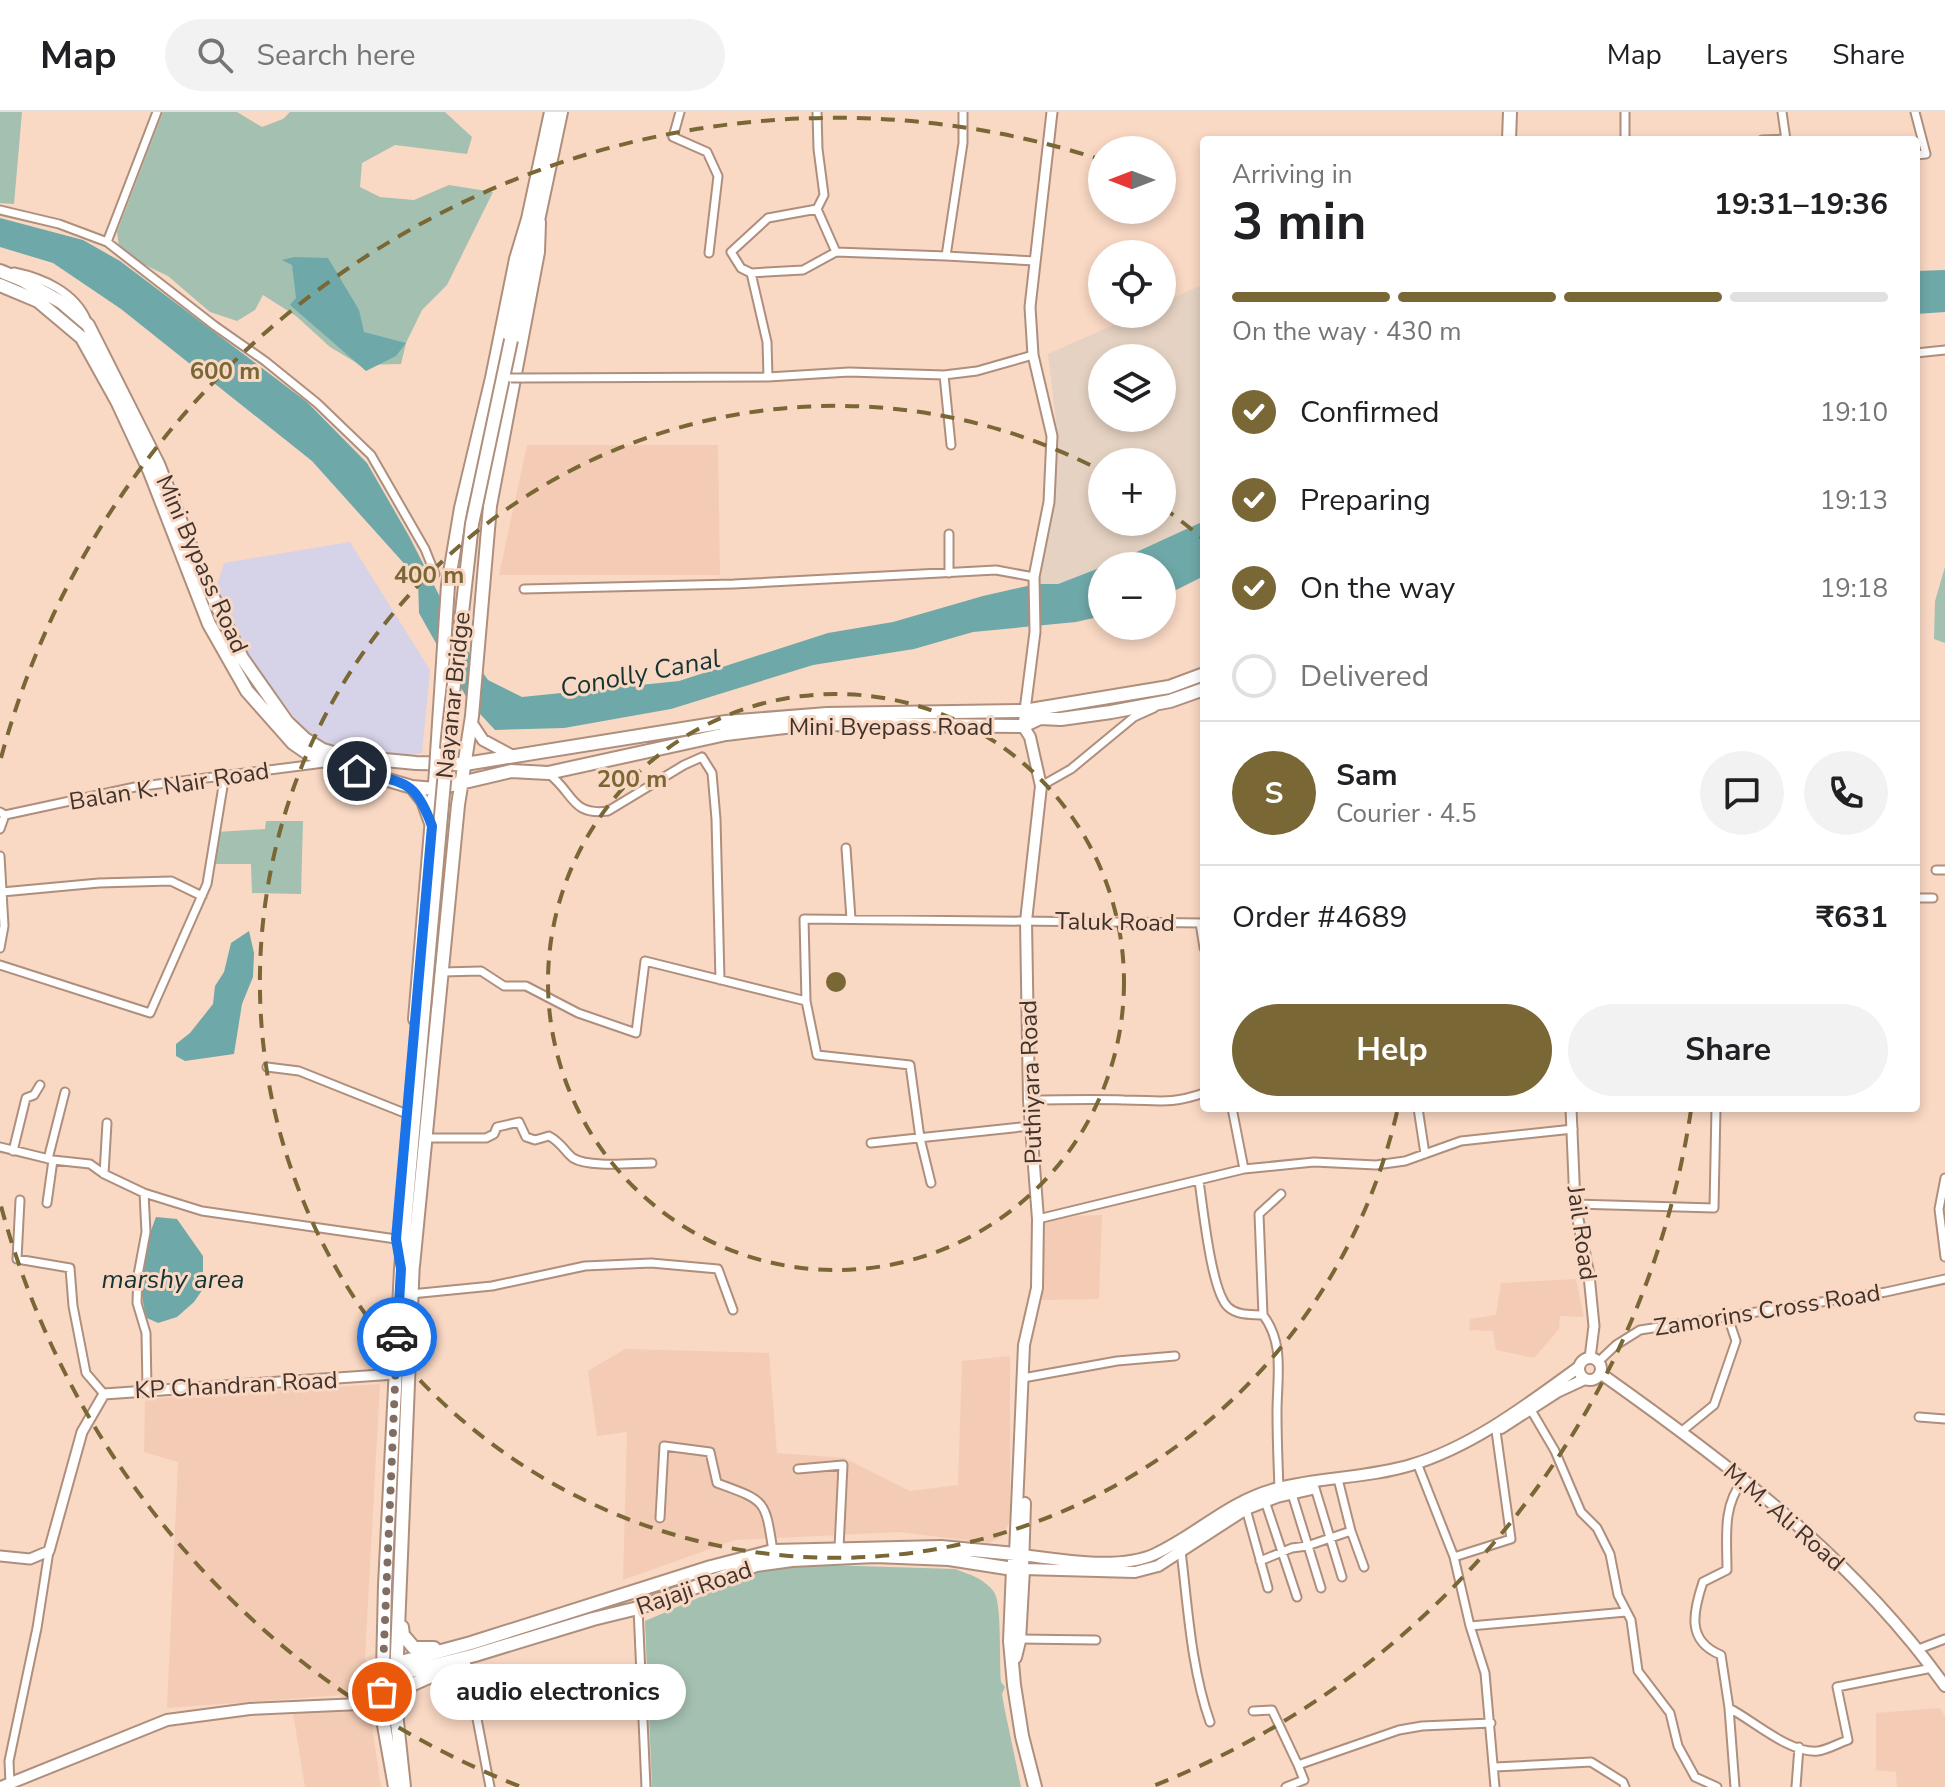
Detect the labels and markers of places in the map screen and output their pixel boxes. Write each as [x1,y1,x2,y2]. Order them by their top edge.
pin [323,737,391,805]
centre of rings [822,968,850,996]
pin [348,1658,416,1726]
callout: audio electronics [430,1664,686,1720]

